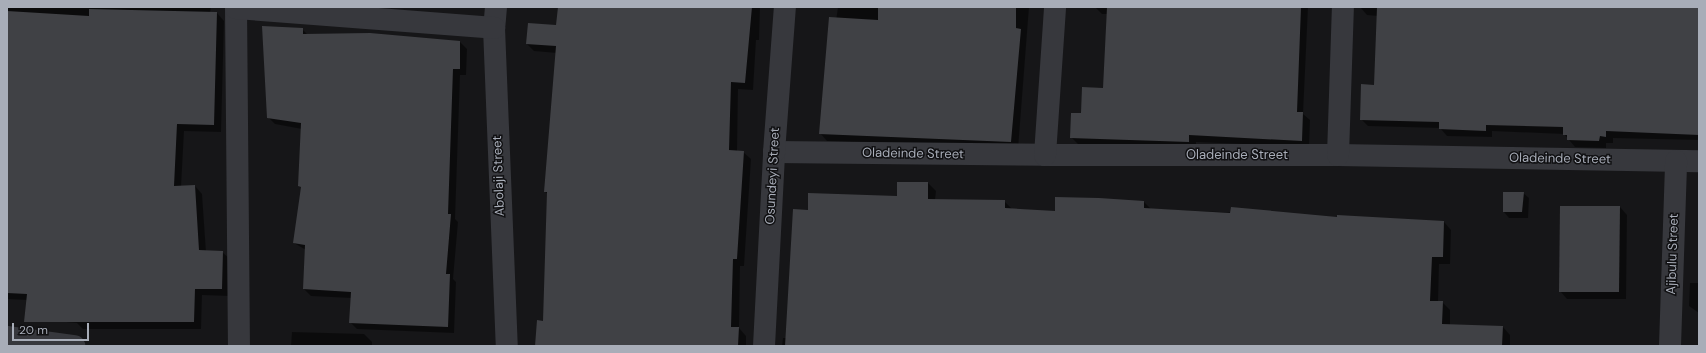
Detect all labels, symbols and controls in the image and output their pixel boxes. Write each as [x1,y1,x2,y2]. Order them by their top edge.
street label: Osundeyi Street [763,127,783,225]
street label: Abolaji Street [490,135,508,217]
street label: Oladeinde Street [862,145,964,163]
street label: Oladeinde Street [1186,147,1288,163]
street label: Oladeinde Street [1509,150,1611,168]
street label: Ajibulu Street [1664,213,1682,295]
scale bar [14,315,91,341]
text: 20 m [19,322,48,338]

